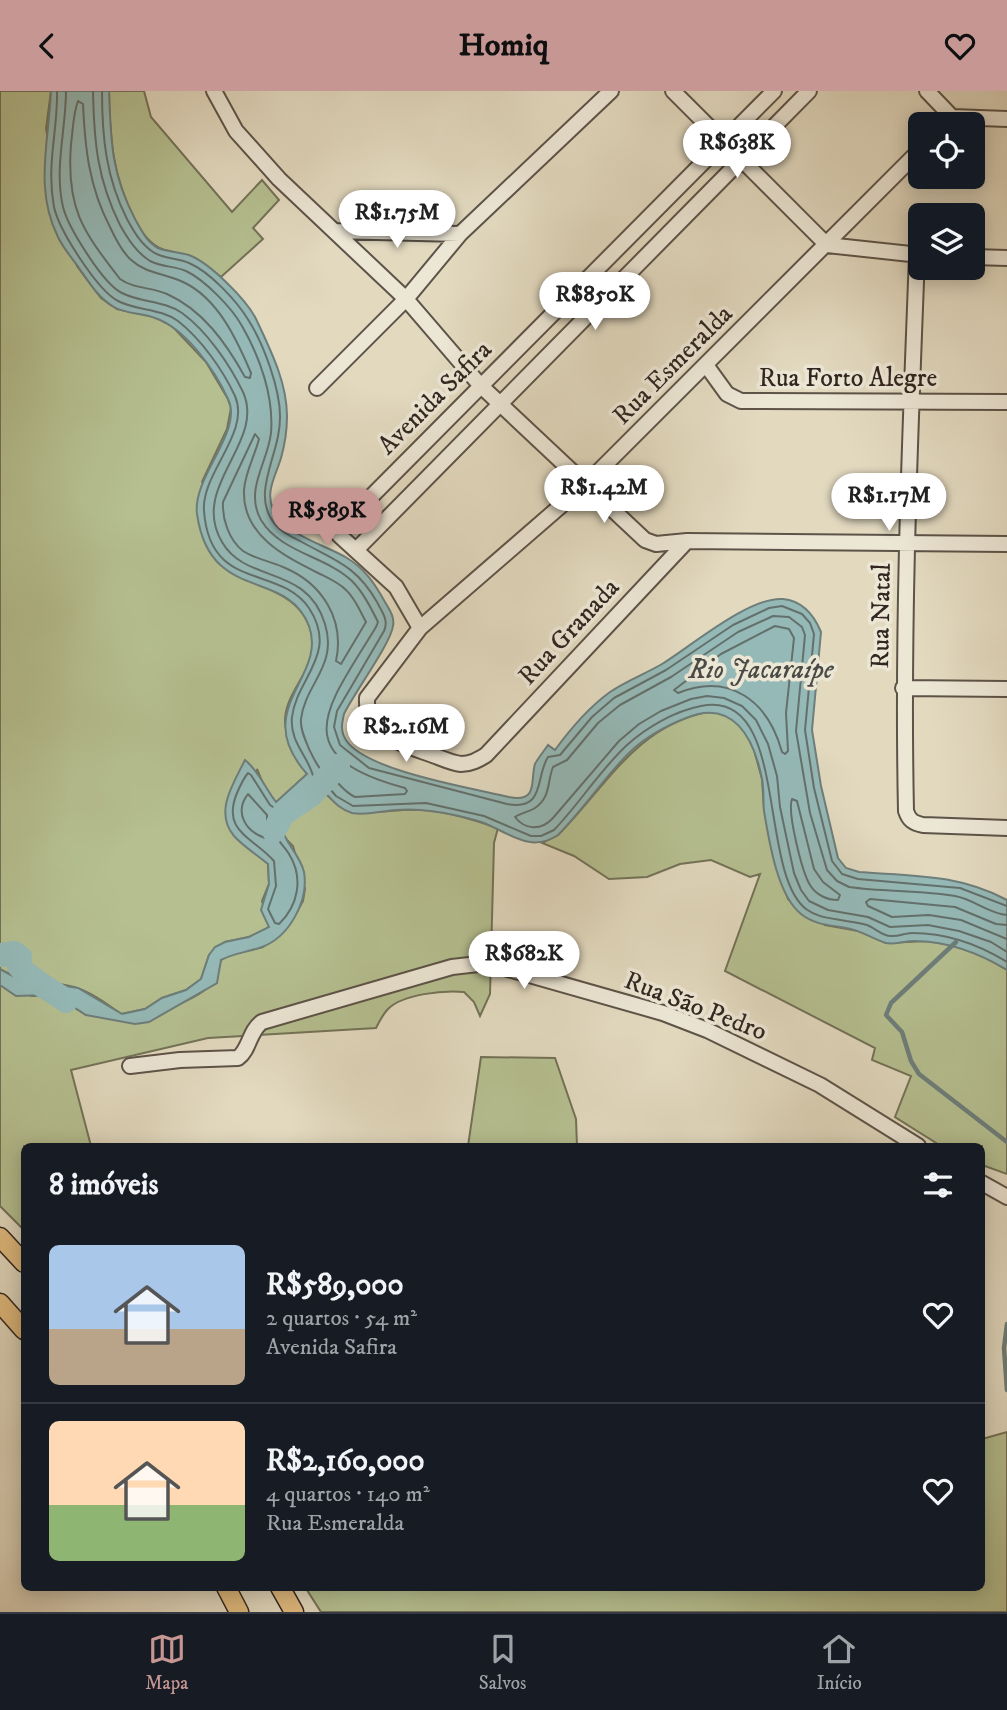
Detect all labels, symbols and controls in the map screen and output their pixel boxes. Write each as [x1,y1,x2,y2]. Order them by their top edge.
text: Homiq [458,26,549,66]
icon: back [28,27,66,65]
icon: heart [941,27,979,65]
map controls [908,112,985,280]
button: locate [908,112,985,189]
pin: R$638K [680,120,794,180]
text: R$638K [699,128,775,157]
pin: R$1.75M [332,191,462,250]
text: R$1.75M [355,198,439,227]
button: layers [908,203,985,280]
pin: R$850K [538,273,652,332]
text: R$850K [555,280,635,309]
street label: Rua Esmeralda [606,298,740,432]
street label: Avenida Safira [371,334,499,462]
street label: Rua Forto Alegre [759,362,937,395]
pin: R$1.42M [539,465,669,525]
text: R$1.42M [560,473,648,502]
pin: R$1.17M [824,473,954,533]
text: R$1.17M [847,481,931,510]
pin: R$589K [270,489,384,548]
text: R$589K [288,496,366,525]
street label: Rua Natal [864,563,899,669]
street label: Rua Granada [511,572,627,692]
water label: Rio Jacaraípe [687,652,835,687]
pin: R$2.16M [341,705,471,764]
text: R$2.16M [363,712,449,741]
pin: R$682K [467,932,581,991]
text: R$682K [485,939,563,968]
street label: Rua São Pedro [619,964,771,1049]
icon: filters [919,1166,957,1204]
text: 8 imóveis [49,1167,159,1204]
text: R$589,000 [266,1267,404,1304]
icon: home [105,1273,189,1357]
icon: heart [919,1296,957,1334]
text: 2 quartos · 54 m² [266,1304,417,1333]
text: Avenida Safira [266,1333,397,1362]
text: R$2,160,000 [266,1443,425,1480]
icon: home [105,1449,189,1533]
icon: heart [919,1472,957,1510]
text: 4 quartos · 140 m² [266,1480,430,1509]
text: Rua Esmeralda [266,1509,404,1538]
tab: Mapa [145,1630,188,1695]
tab: Salvos [479,1630,526,1695]
tab: Início [817,1630,862,1695]

